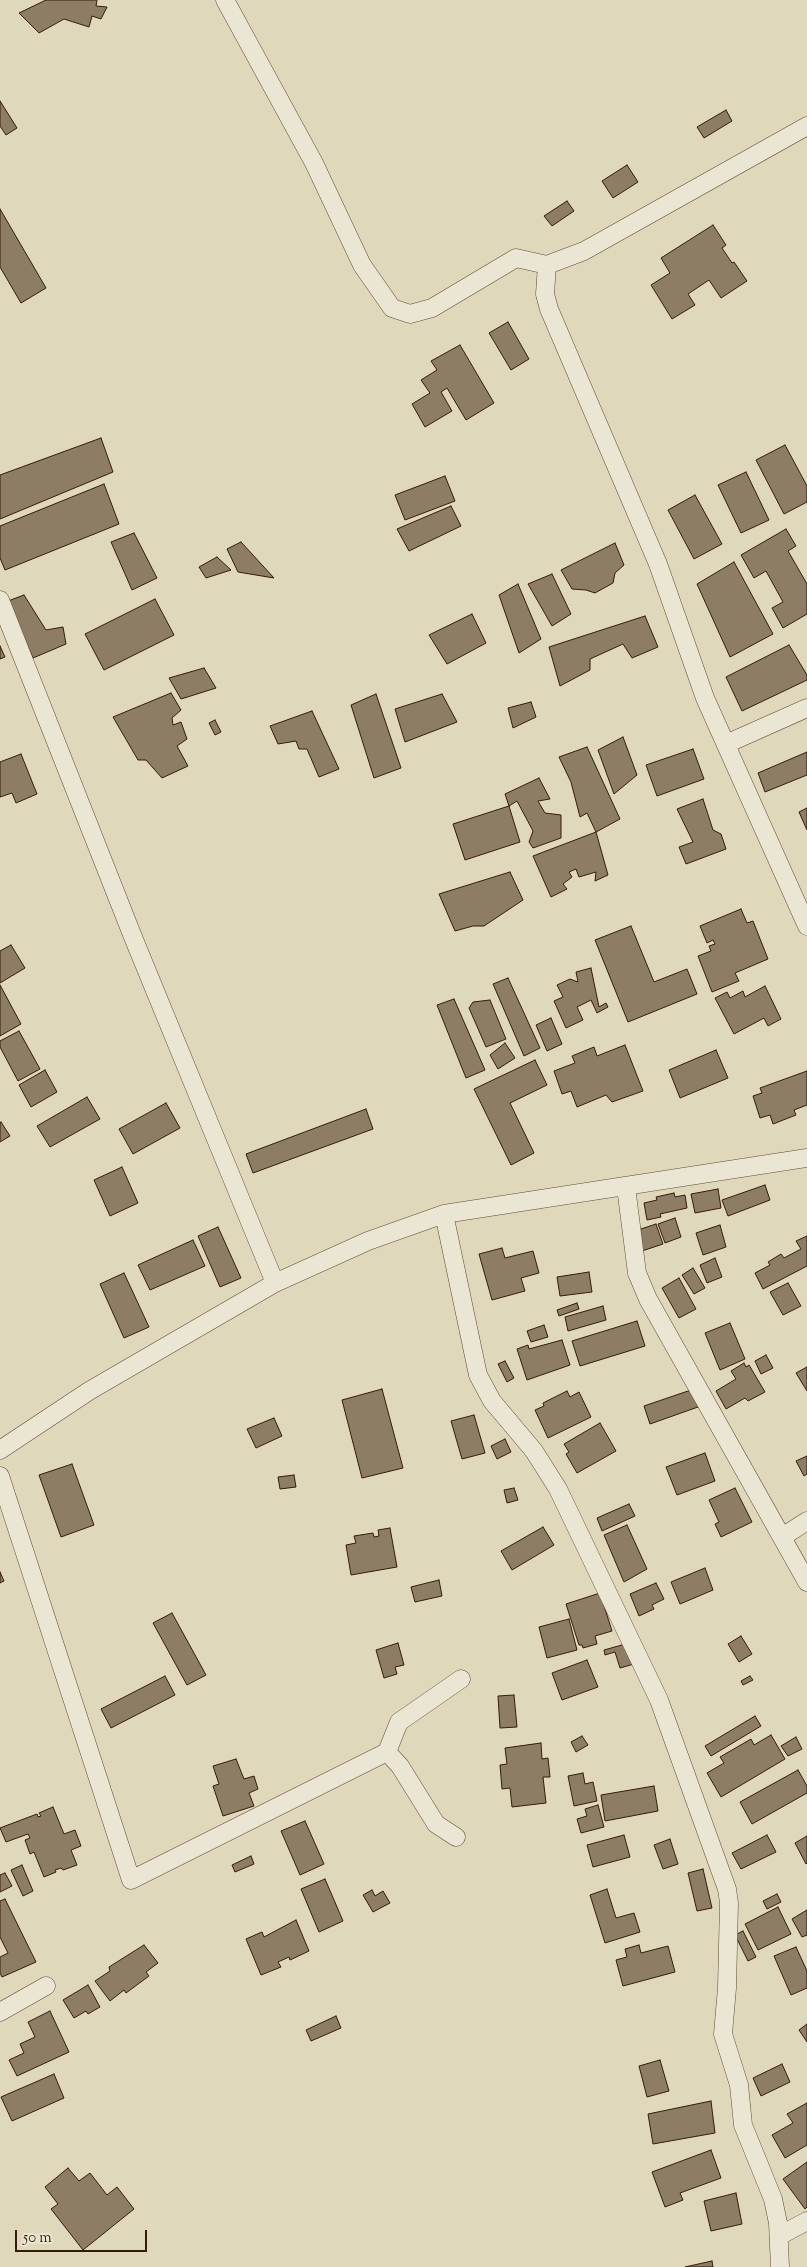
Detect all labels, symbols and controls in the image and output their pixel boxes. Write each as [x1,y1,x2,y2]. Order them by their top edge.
scale bar [18,2220,150,2252]
text: 50 m [23,2228,52,2249]

